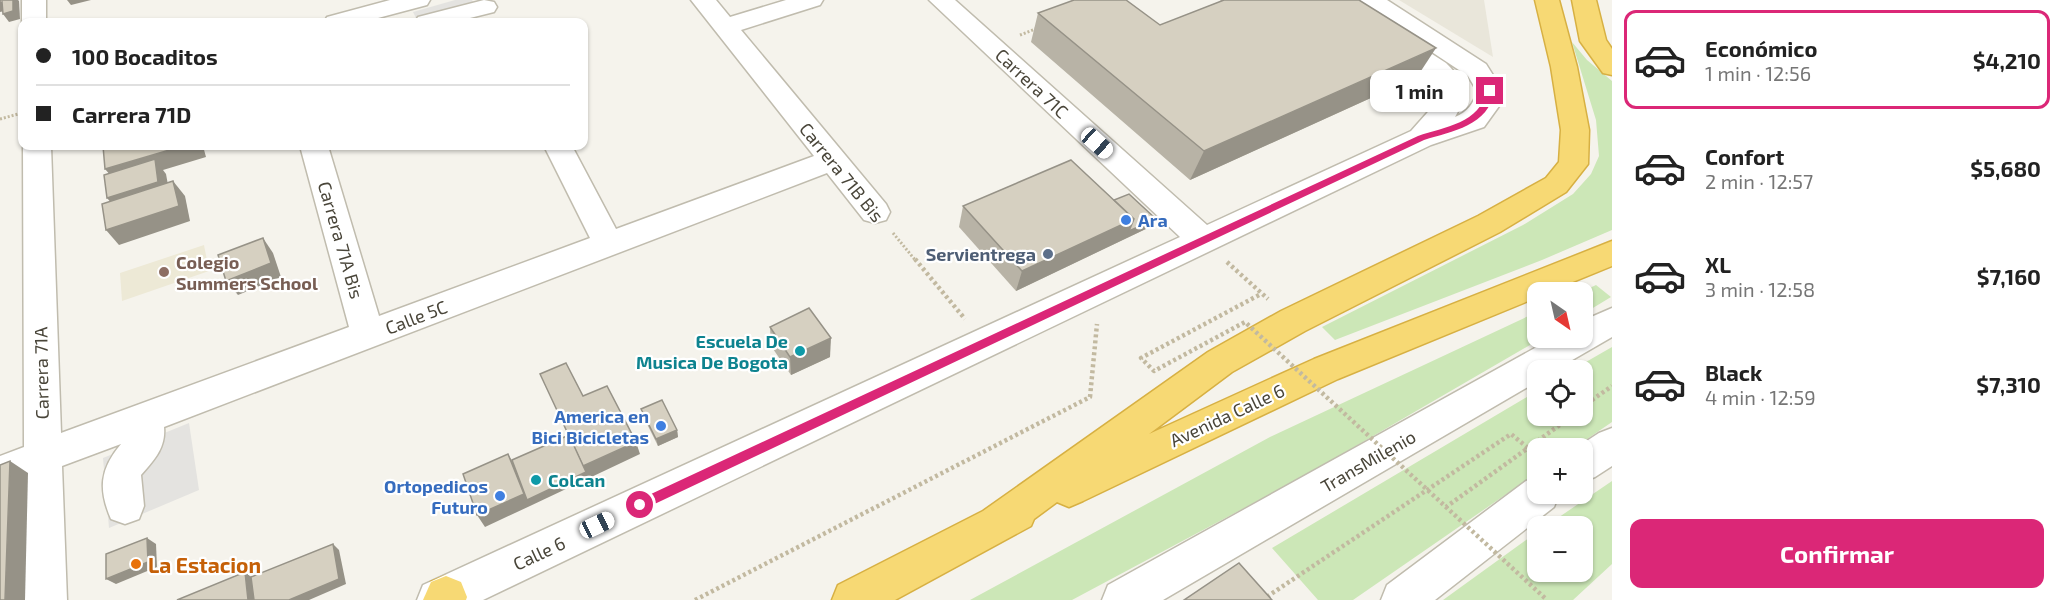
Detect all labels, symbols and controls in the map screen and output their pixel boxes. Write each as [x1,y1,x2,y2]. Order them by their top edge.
icon: car [1633,33,1687,87]
text: Económico [1705,35,1817,61]
text: 100 Bocaditos [72,43,218,69]
street label: Carrera 71C [991,44,1073,122]
text: $4,210 [1973,47,2041,73]
text: 1 min · 12:56 [1705,61,1811,85]
callout: 1 min [1370,70,1469,112]
route end [1476,77,1503,104]
text: 1 min [1395,79,1444,103]
text: Carrera 71D [72,101,191,127]
street label: Carrera 71B Bis [795,118,889,226]
car [1078,124,1116,162]
icon: car [1633,141,1687,195]
text: Confort [1705,143,1784,169]
text: $5,680 [1970,155,2041,181]
text: 2 min · 12:57 [1705,169,1813,193]
street label: Carrera 71A Bis [314,179,368,301]
place label: Ara [1138,209,1168,231]
marker: Ara [1119,213,1133,227]
place label: Servientrega [926,243,1036,265]
marker: Servientrega [1041,247,1055,261]
icon: car [1633,249,1687,303]
place label: Colegio Summers School [176,251,318,294]
text: XL [1705,251,1731,277]
text: $7,160 [1977,263,2041,289]
marker: Colegio Summers School [157,265,171,279]
text: 3 min · 12:58 [1705,277,1815,301]
north arrow [1527,282,1593,348]
map controls [1527,282,1593,582]
street label: Calle 5C [382,295,450,339]
street label: Carrera 71A [29,326,53,420]
place label: Escuela De Musica De Bogota [636,330,788,373]
marker: Escuela De Musica De Bogota [793,344,807,358]
icon: car [1633,357,1687,411]
text: Black [1705,359,1762,385]
button: locate [1527,360,1593,426]
text: $7,310 [1976,371,2041,397]
street label: Avenida Calle 6 [1166,379,1288,451]
text: 4 min · 12:59 [1705,385,1816,409]
place label: America en Bici Bicicletas [531,405,649,448]
marker: America en Bici Bicicletas [654,419,668,433]
street label: TransMilenio [1317,425,1419,497]
button: + [1527,438,1593,504]
place label: Colcan [548,469,605,491]
marker: Colcan [529,473,543,487]
place label: Ortopedicos Futuro [384,475,488,518]
marker: Ortopedicos Futuro [493,489,507,503]
route start [626,491,653,518]
car [577,509,617,541]
button: − [1527,516,1593,582]
button: Confirmar [1630,519,2044,588]
street label: Calle 6 [510,531,568,575]
place label: La Estacion [148,552,261,577]
marker: La Estacion [129,557,143,571]

